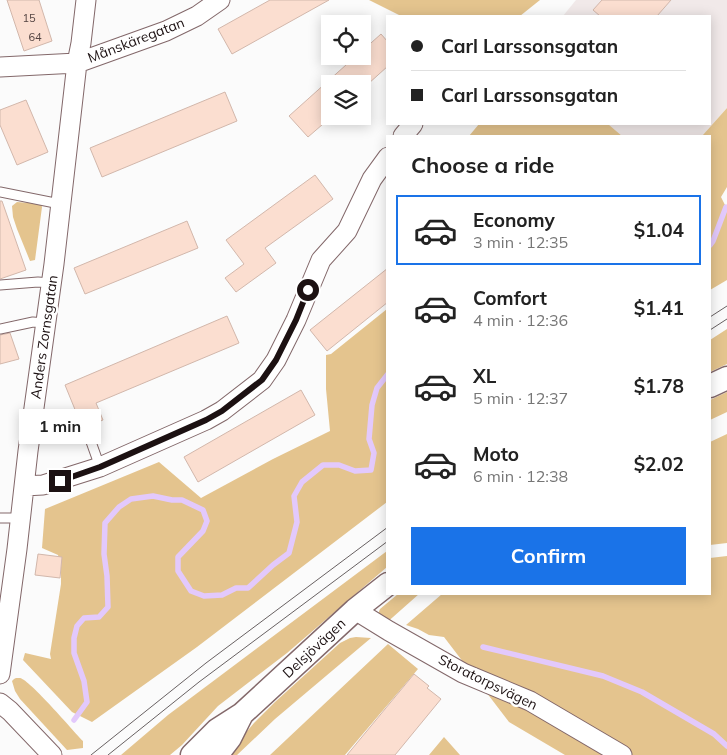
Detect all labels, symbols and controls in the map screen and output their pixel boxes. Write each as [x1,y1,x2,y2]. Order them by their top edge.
house number: 15 [22,11,36,25]
street label: Månskäregatan [85,13,187,67]
map controls [321,15,371,125]
button: locate [321,15,371,65]
house number: 64 [28,30,42,44]
text: Carl Larssonsgatan [441,34,618,58]
button: layers [321,75,371,125]
text: Carl Larssonsgatan [441,83,618,107]
text: Choose a ride [411,151,554,179]
icon: car [413,208,458,253]
text: Economy [473,208,555,232]
text: $1.04 [634,218,684,242]
text: 3 min · 12:35 [473,232,568,252]
street label: Anders Zornsgatan [26,274,62,400]
route start [297,279,319,301]
icon: car [413,286,458,331]
text: Comfort [473,286,547,310]
text: $1.41 [634,296,684,320]
text: 4 min · 12:36 [473,310,568,330]
icon: car [413,364,458,409]
text: XL [473,364,496,388]
text: $1.78 [634,374,684,398]
text: 5 min · 12:37 [473,388,568,408]
callout: 1 min [19,408,101,444]
text: 1 min [39,416,81,436]
icon: car [413,442,458,487]
text: Moto [473,442,519,466]
text: $2.02 [634,452,684,476]
text: 6 min · 12:38 [473,466,568,486]
route end [49,470,71,492]
button: Confirm [411,527,686,585]
street label: Delsjövägen [279,614,349,682]
street label: Storatorpsvägen [435,650,541,714]

